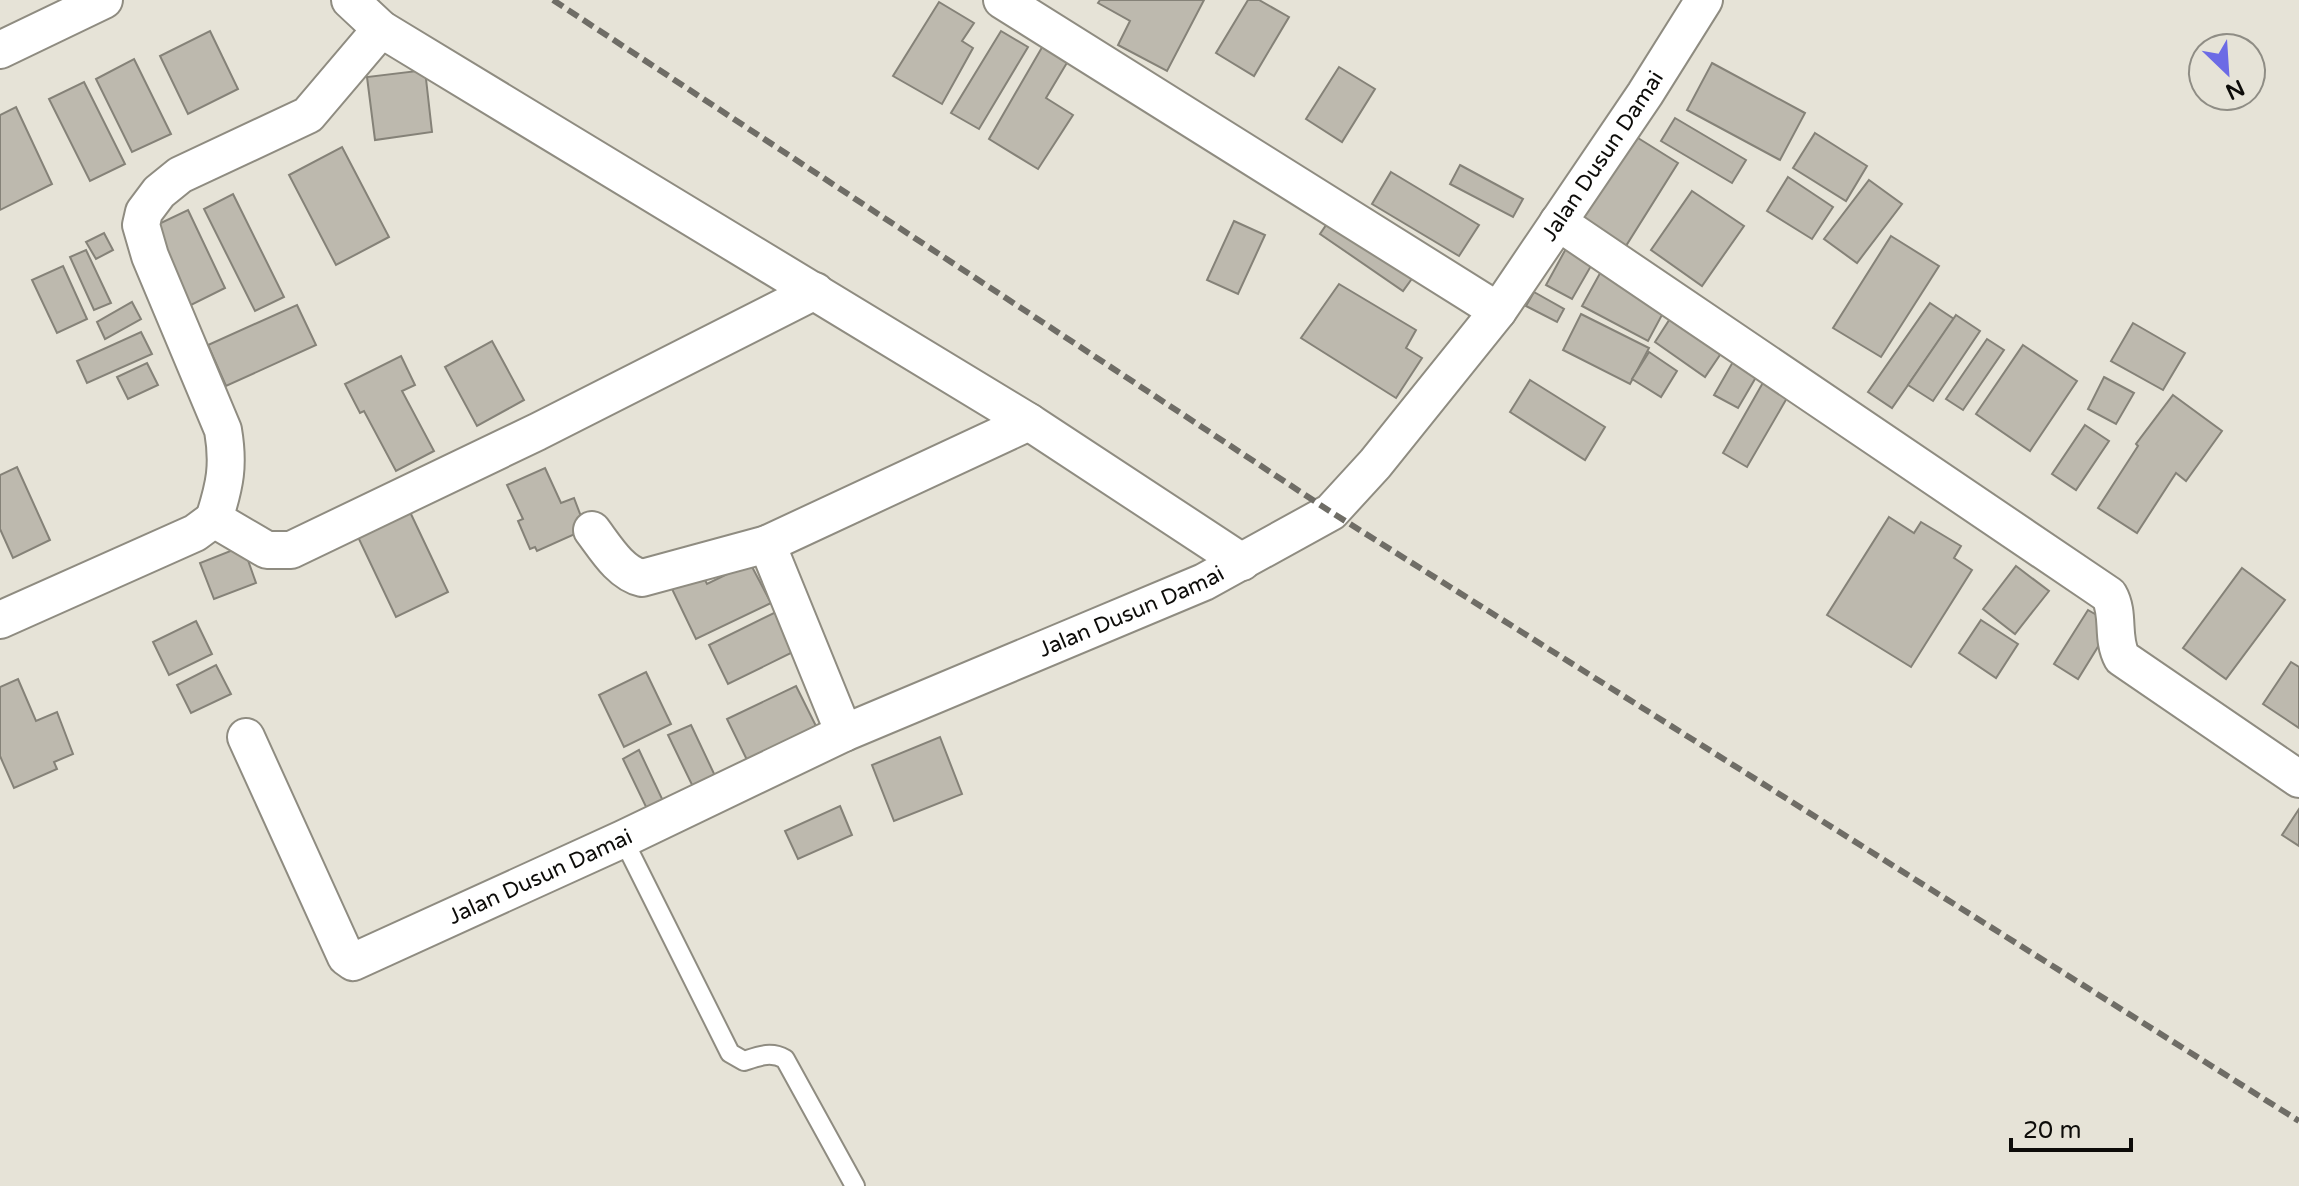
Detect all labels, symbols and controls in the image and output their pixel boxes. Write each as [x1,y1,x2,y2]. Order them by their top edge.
north arrow [2187,32,2267,112]
street label: Jalan Dusun Damai [1536,66,1669,246]
text: N [2222,74,2249,105]
street label: Jalan Dusun Damai [1035,560,1229,663]
street label: Jalan Dusun Damai [444,824,636,930]
scale bar [2011,1102,2131,1152]
text: 20 m [2023,1116,2081,1145]

